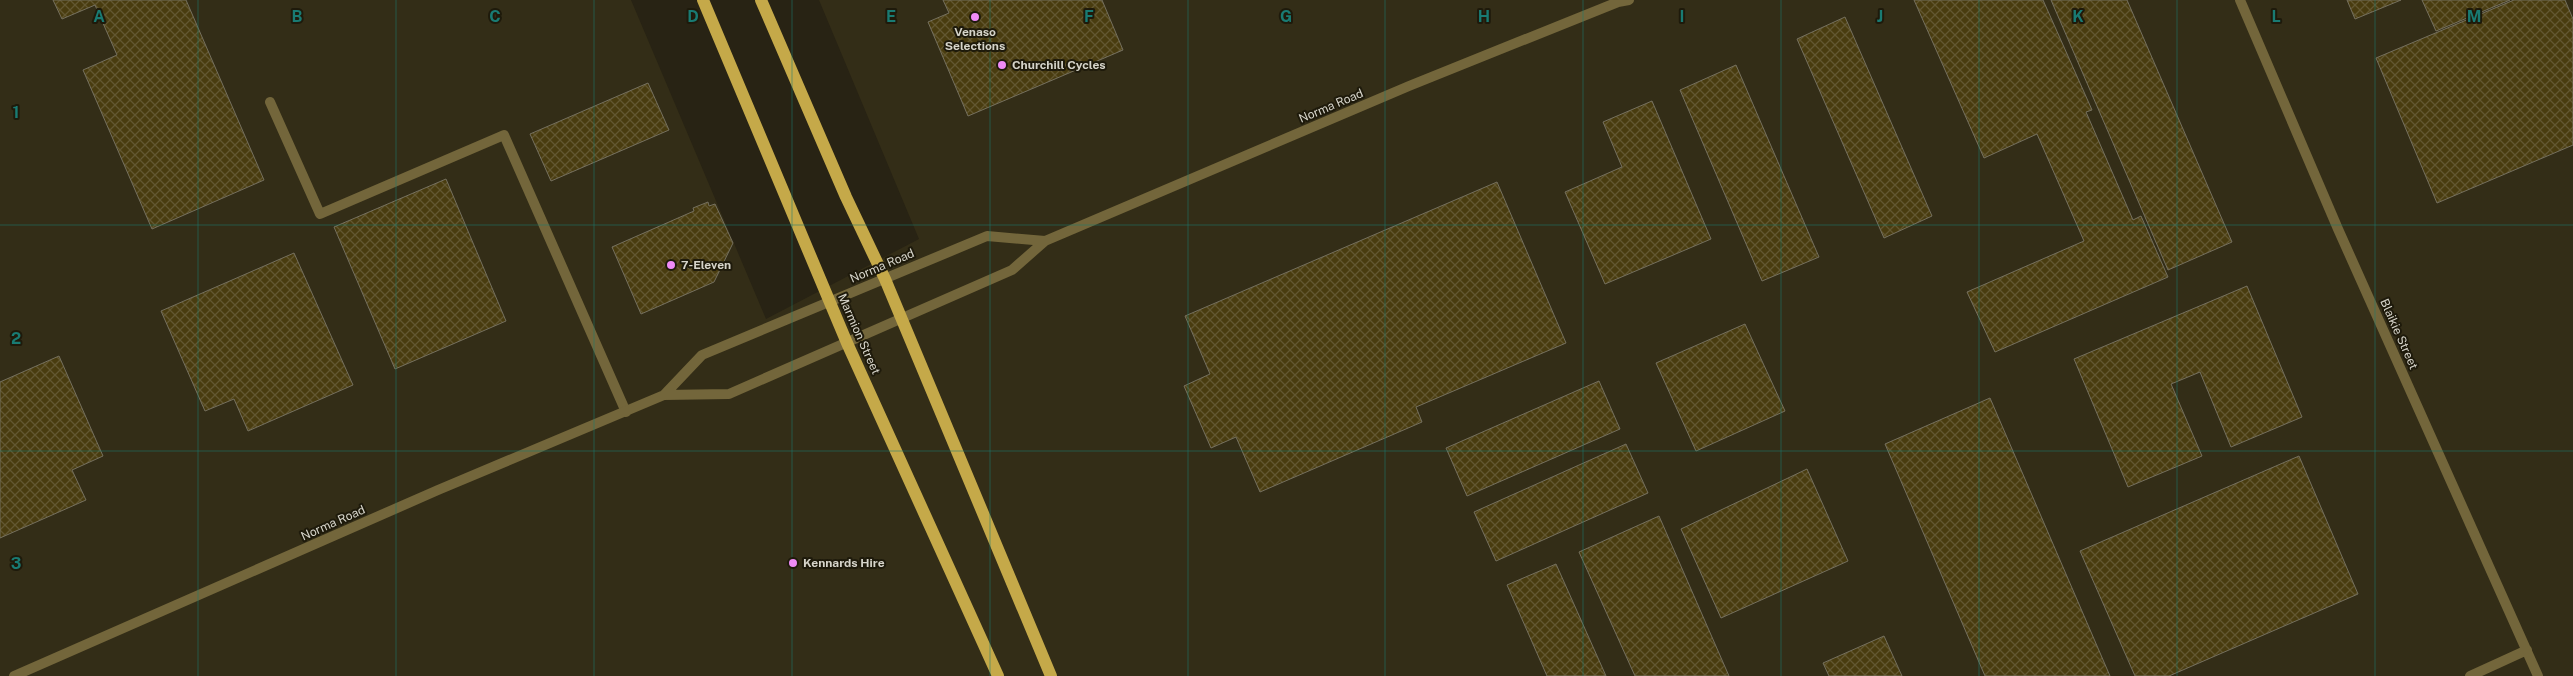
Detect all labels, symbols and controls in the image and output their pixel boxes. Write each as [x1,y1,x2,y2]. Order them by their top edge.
text: A [93,7,105,26]
text: B [292,7,303,26]
text: C [489,7,501,26]
text: D [687,7,699,26]
text: E [886,7,896,26]
text: F [1084,7,1094,26]
text: G [1280,7,1292,26]
text: H [1478,7,1490,26]
text: I [1680,7,1684,26]
text: J [1877,7,1883,26]
text: K [2072,7,2084,26]
text: L [2271,7,2281,26]
text: M [2467,7,2481,26]
marker: Venaso Selections [969,11,981,23]
place label: Venaso Selections [945,25,1005,53]
place label: Churchill Cycles [1012,58,1106,72]
marker: Churchill Cycles [996,59,1008,71]
street label: Norma Road [1297,86,1365,126]
text: 1 [13,103,19,122]
street label: Norma Road [848,246,916,286]
place label: 7-Eleven [681,258,731,272]
marker: 7-Eleven [665,259,677,271]
street label: Marmion Street [835,291,883,377]
street label: Blaikie Street [2377,297,2421,372]
text: 2 [11,329,21,348]
street label: Norma Road [299,503,367,543]
text: 3 [11,554,21,573]
place label: Kennards Hire [803,556,885,570]
marker: Kennards Hire [787,557,799,569]

